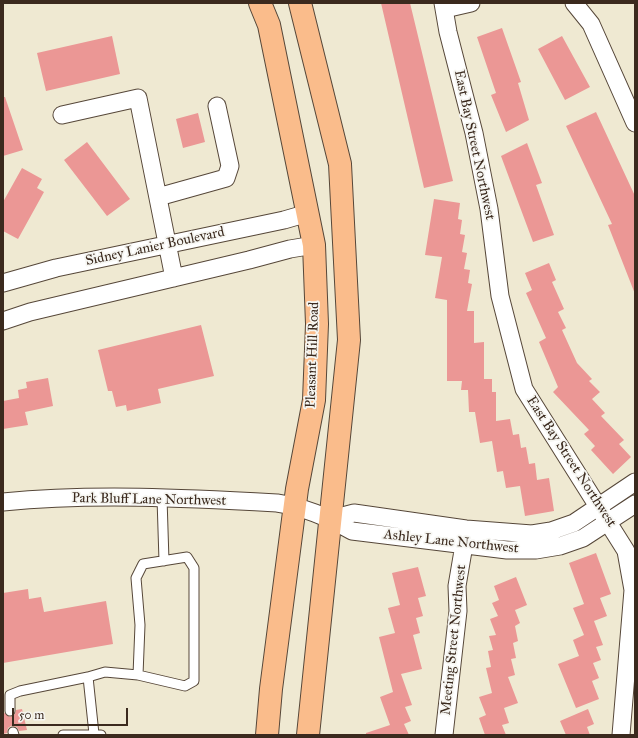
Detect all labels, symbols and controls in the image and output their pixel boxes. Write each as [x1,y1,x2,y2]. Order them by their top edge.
street label: East Bay Street Northwest [450,68,498,222]
street label: Sidney Lanier Boulevard [84,224,226,270]
street label: Pleasant Hill Road [303,302,323,408]
street label: East Bay Street Northwest [522,393,620,531]
street label: Park Bluff Lane Northwest [72,490,226,510]
street label: Ashley Lane Northwest [383,527,519,557]
street label: Meeting Street Northwest [438,564,470,716]
scale bar [14,700,130,726]
text: 50 m [19,708,44,722]

